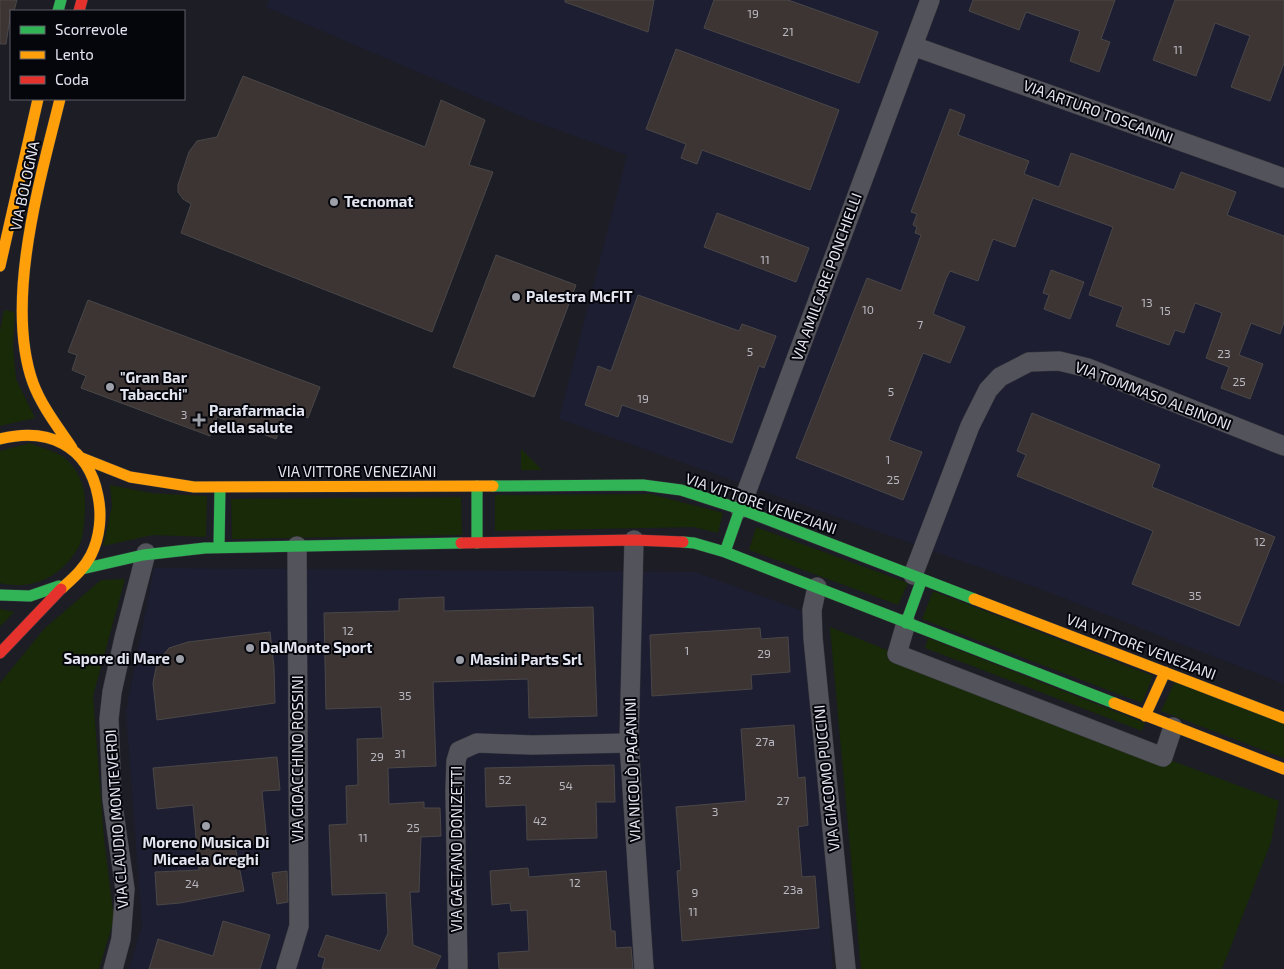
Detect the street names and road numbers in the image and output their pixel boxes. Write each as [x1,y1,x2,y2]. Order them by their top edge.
street label: VIA ARTURO TOSCANINI [1021,76,1176,147]
street label: VIA BOLOGNA [6,139,42,232]
street label: VIA AMILCARE PONCHIELLI [787,190,865,363]
street label: VIA TOMMASO ALBINONI [1073,357,1234,433]
street label: VIA VITTORE VENEZIANI [278,462,436,480]
street label: VIA VITTORE VENEZIANI [683,469,839,537]
street label: VIA VITTORE VENEZIANI [1064,609,1219,683]
street label: VIA GIOACCHINO ROSSINI [288,675,306,843]
street label: VIA NICOLÒ PAGANINI [620,698,644,843]
street label: VIA GIACOMO PUCCINI [809,704,843,852]
street label: VIA CLAUDIO MONTEVERDI [101,729,131,909]
street label: VIA GAETANO DONIZETTI [447,766,465,932]

